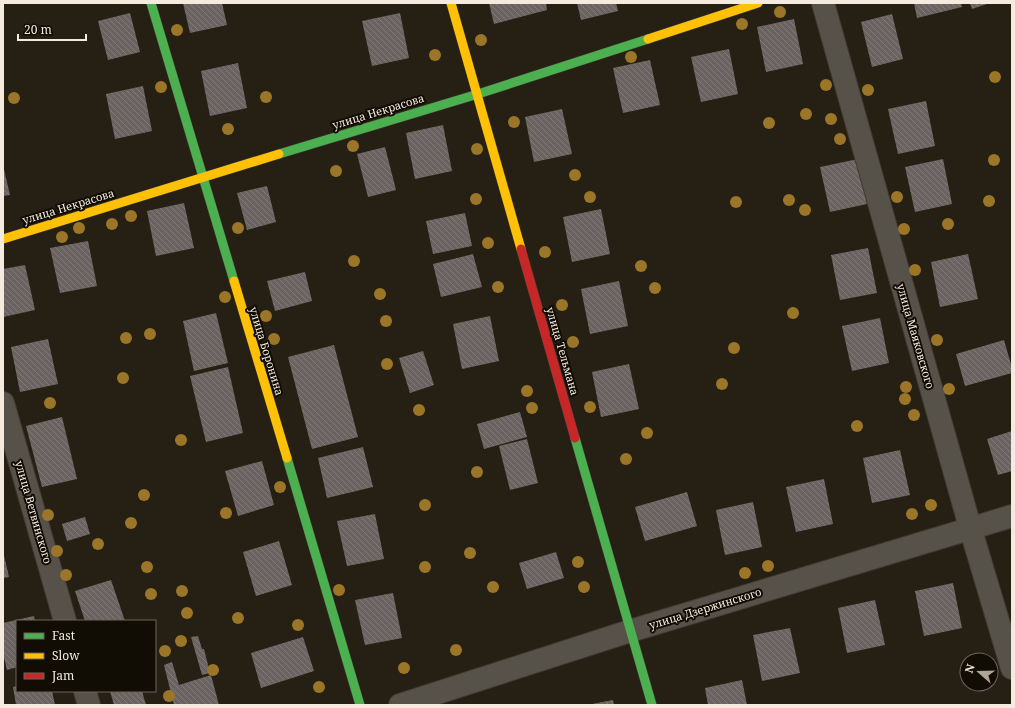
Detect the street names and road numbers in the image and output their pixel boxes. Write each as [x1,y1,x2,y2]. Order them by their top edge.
street label: улица Некрасова [330,90,426,132]
street label: улица Некрасова [20,185,116,227]
street label: улица Маяковского [894,282,938,390]
street label: улица Боронина [246,305,288,397]
street label: улица Тельмана [543,305,583,397]
street label: улица Ветвинского [12,459,56,565]
street label: улица Дзержинского [647,584,763,632]

